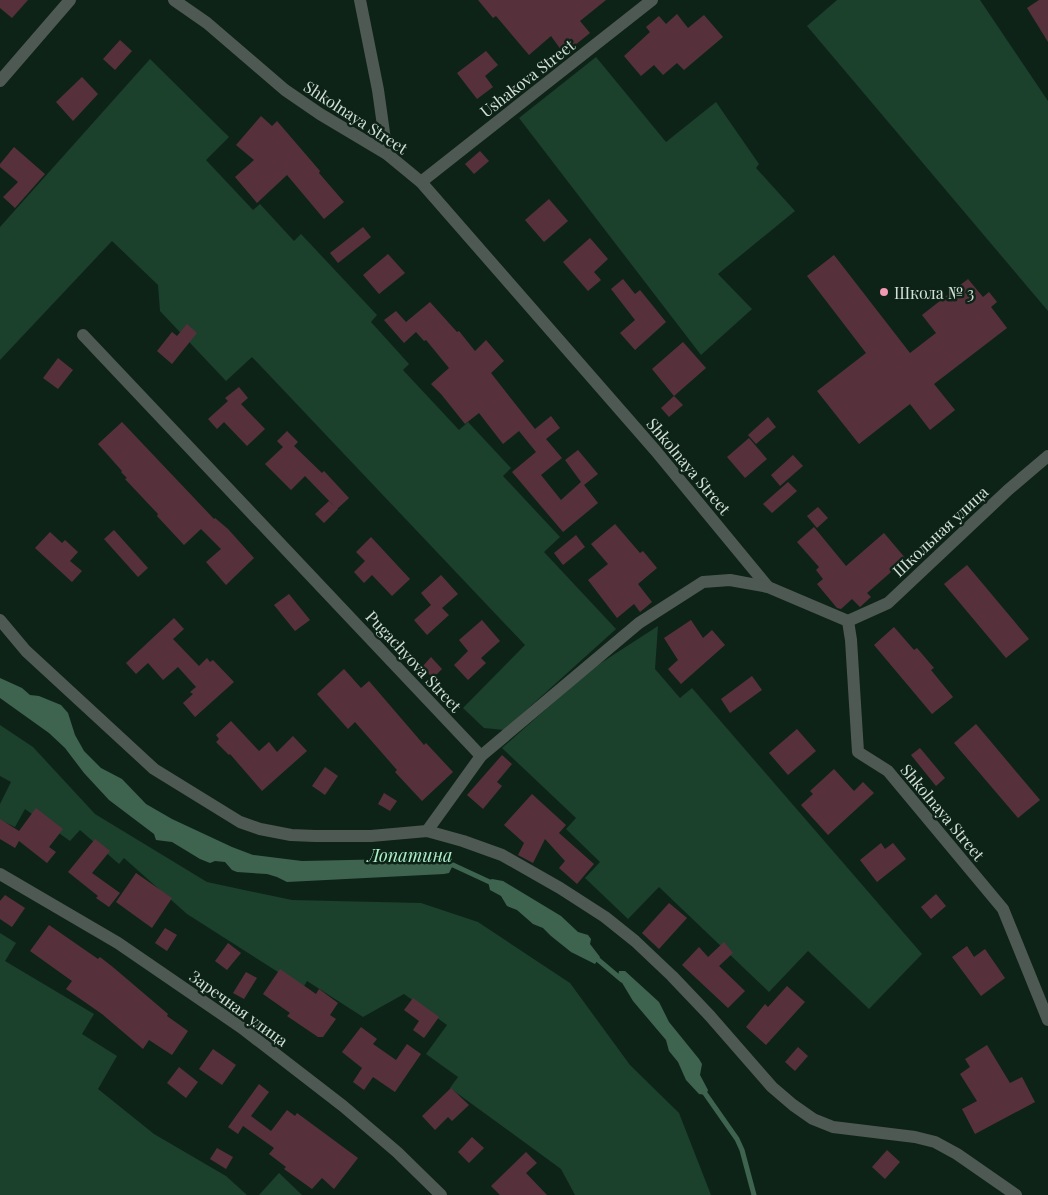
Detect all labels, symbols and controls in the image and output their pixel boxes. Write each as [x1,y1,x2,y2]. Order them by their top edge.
street label: Ushakova Street [475,34,579,122]
street label: Shkolnaya Street [300,76,412,159]
place label: Школа № 3 [894,282,974,303]
marker: Школа № 3 [878,286,890,298]
street label: Shkolnaya Street [642,413,736,519]
street label: Школьная улица [888,481,992,581]
street label: Pugachyova Street [362,606,467,716]
street label: Shkolnaya Street [896,759,990,865]
water label: Лопатина [366,843,452,867]
street label: Заречная улица [186,965,292,1051]

